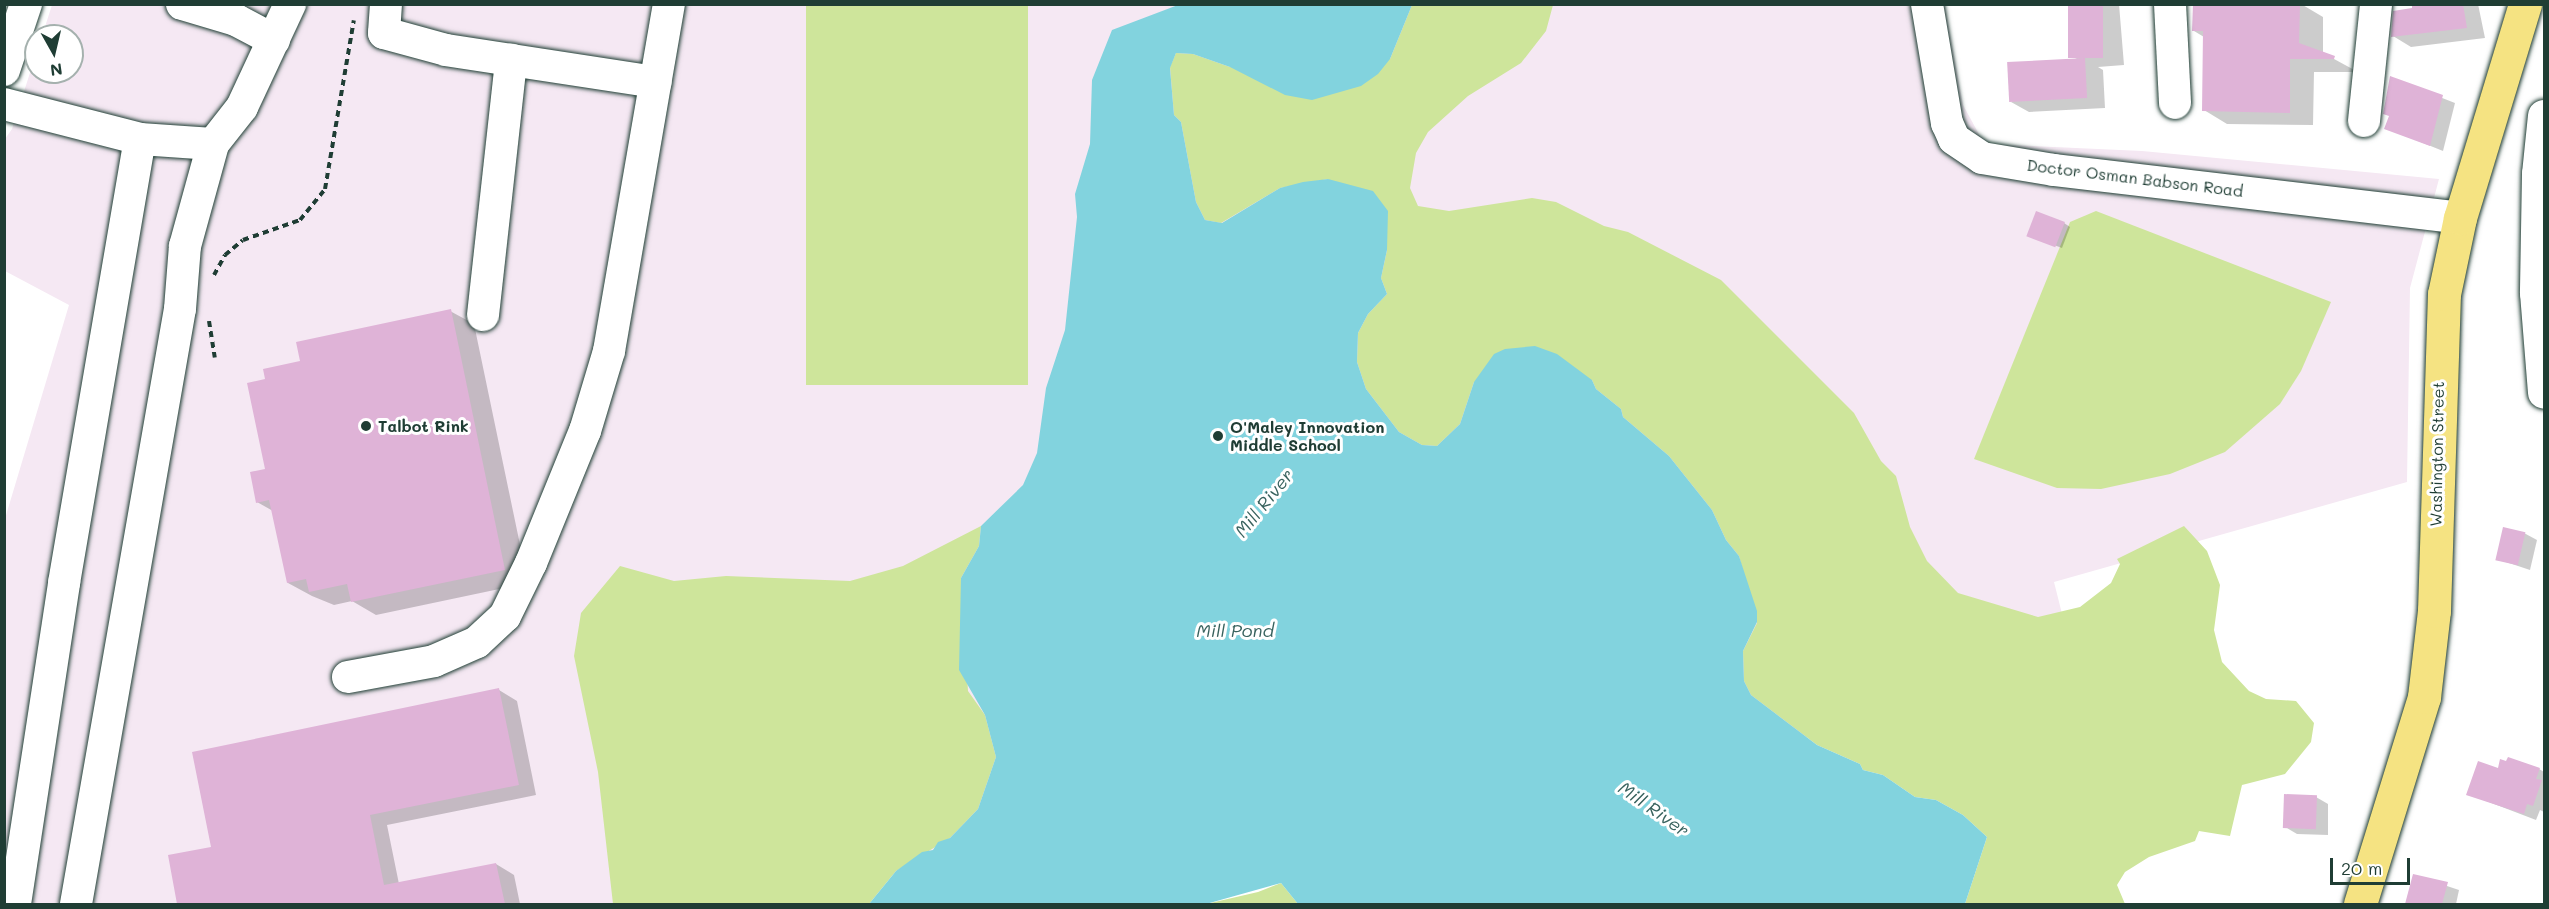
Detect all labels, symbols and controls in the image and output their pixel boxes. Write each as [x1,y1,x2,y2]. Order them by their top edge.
north arrow [24,24,84,84]
text: N [49,59,64,82]
street label: Doctor Osman Babson Road [2026,155,2244,201]
street label: Washington Street [2426,381,2448,527]
place label: Talbot Rink [378,416,469,436]
place label: O'Maley Innovation Middle School [1230,417,1384,455]
marker: Talbot Rink [359,419,373,433]
marker: O'Maley Innovation Middle School [1211,429,1225,443]
water label: Mill River [1230,465,1298,541]
water label: Mill Pond [1196,619,1274,641]
water label: Mill River [1614,777,1694,841]
scale bar [2333,846,2412,884]
text: 20 m [2341,856,2382,880]

